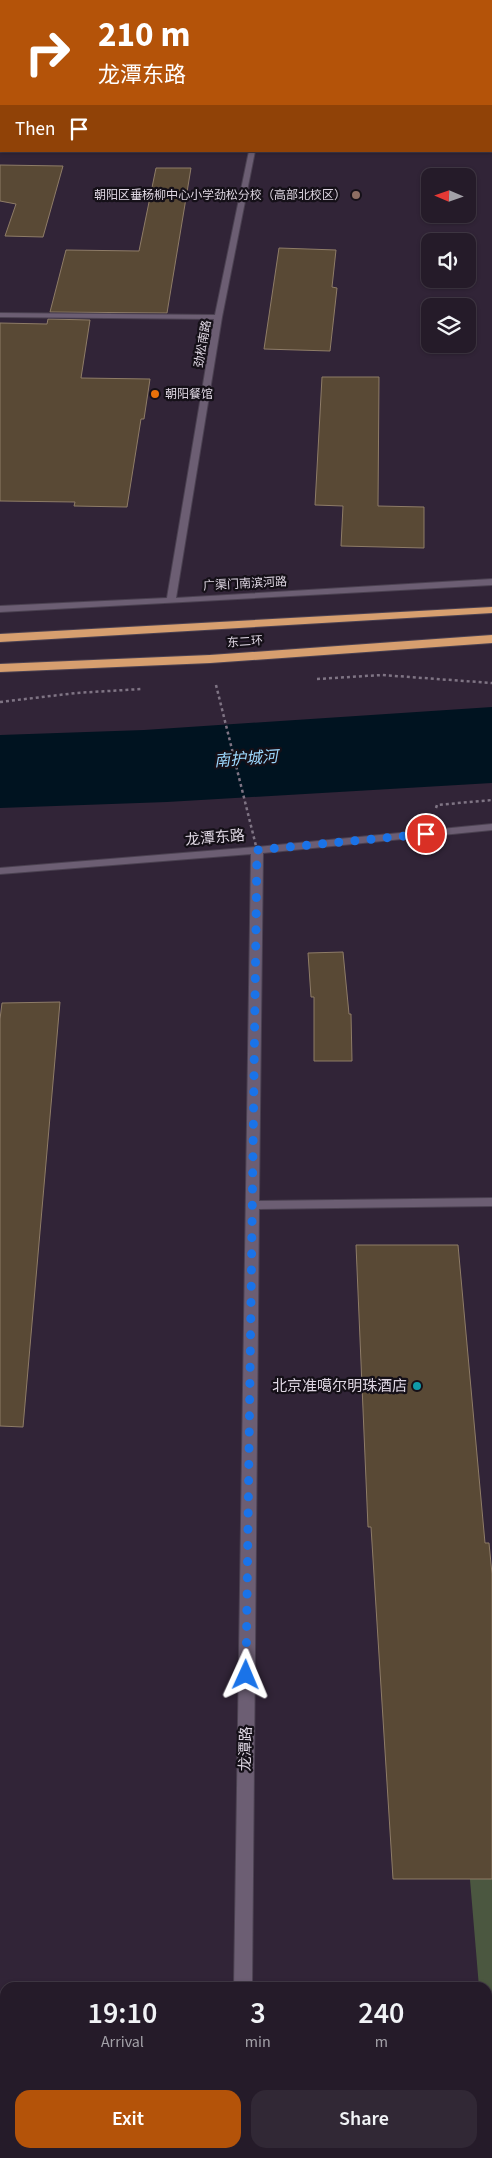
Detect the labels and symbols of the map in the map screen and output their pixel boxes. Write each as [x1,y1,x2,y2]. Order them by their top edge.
north arrow [421,168,476,222]
place label: 朝阳区垂杨柳中心小学劲松分校（高部北校区） [94,187,346,204]
marker: 朝阳区垂杨柳中心小学劲松分校（高部北校区） [350,189,362,201]
street label: 劲松南路 [190,319,216,369]
place label: 朝阳餐馆 [165,386,213,403]
marker: 朝阳餐馆 [149,388,161,400]
street label: 广渠门南滨河路 [203,573,287,595]
street label: 东二环 [226,632,264,652]
water label: 南护城河 [213,746,282,772]
pin [405,813,447,855]
street label: 龙潭东路 [184,825,246,851]
place label: 北京准噶尔明珠酒店 [272,1376,407,1397]
marker: 北京准噶尔明珠酒店 [411,1380,423,1392]
position arrow [219,1648,271,1700]
street label: 龙潭路 [235,1726,257,1772]

